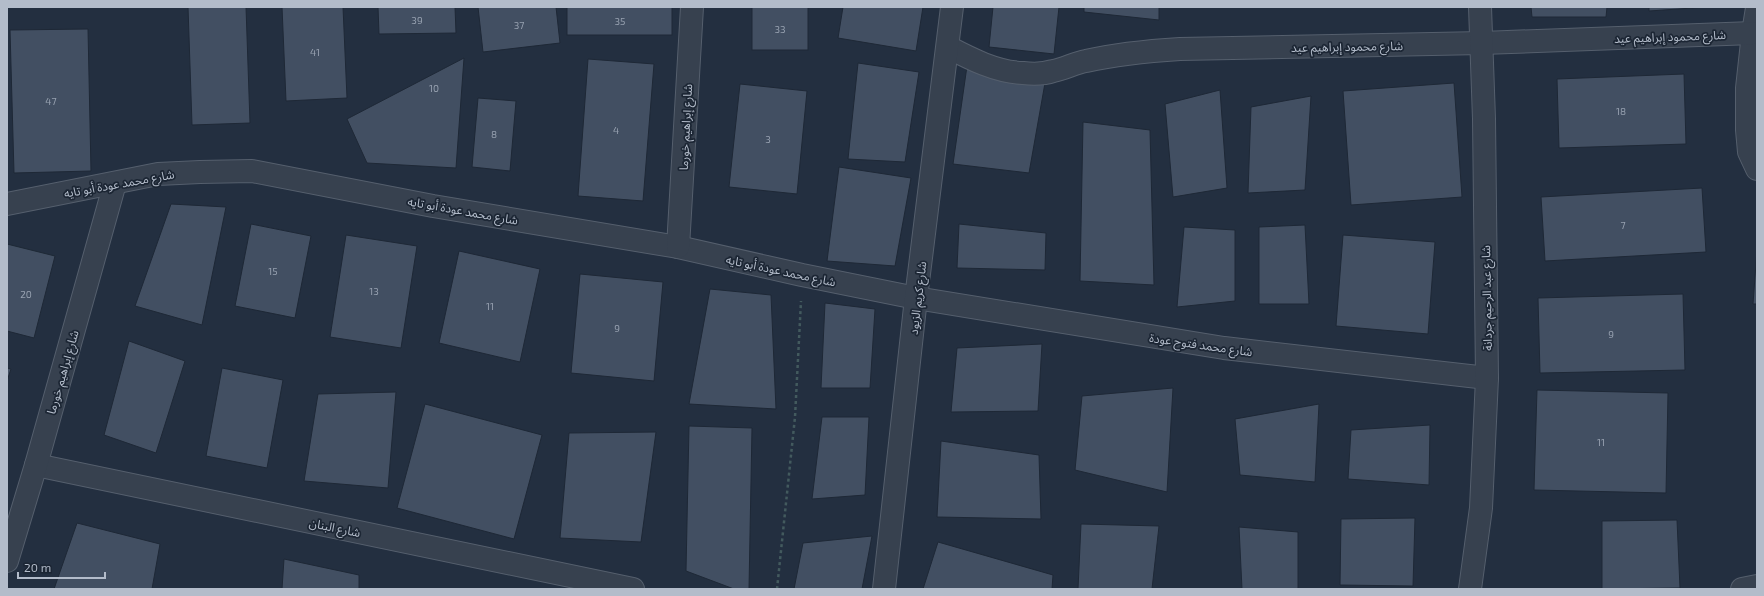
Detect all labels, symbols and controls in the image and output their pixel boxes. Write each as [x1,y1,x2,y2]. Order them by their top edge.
house number: 39 [411,14,423,26]
house number: 35 [615,15,625,27]
house number: 37 [514,19,524,31]
house number: 33 [774,23,786,35]
street label: شارع محمود إبراهيم عيد [1614,27,1726,48]
street label: شارع محمود إبراهيم عيد [1291,38,1403,57]
house number: 41 [310,46,320,58]
house number: 10 [429,82,439,94]
street label: شارع إبراهيم خورما [676,83,697,171]
house number: 47 [45,95,57,107]
house number: 18 [1616,105,1626,117]
house number: 4 [613,124,619,136]
house number: 8 [491,128,497,140]
house number: 3 [765,133,771,145]
street label: شارع محمد عودة أبو تايه [63,166,176,203]
street label: شارع محمد عودة أبو تايه [406,193,519,230]
house number: 7 [1620,219,1626,231]
street label: شارع عبد الرحيم جردانة [1478,245,1497,351]
street label: شارع محمد عودة أبو تايه [724,252,837,291]
street label: شارع كريم الزيود [906,261,931,336]
house number: 15 [268,265,278,277]
house number: 13 [369,285,379,297]
house number: 20 [20,288,32,300]
house number: 11 [486,300,494,312]
house number: 9 [614,322,620,334]
street label: شارع إبراهيم خورما [43,328,84,416]
house number: 9 [1608,328,1614,340]
street label: شارع محمد فتوح عودة [1148,330,1254,361]
house number: 11 [1597,436,1605,448]
street label: شارع البنان [307,515,362,542]
scale bar [18,554,105,580]
text: 20 m [24,560,51,574]

